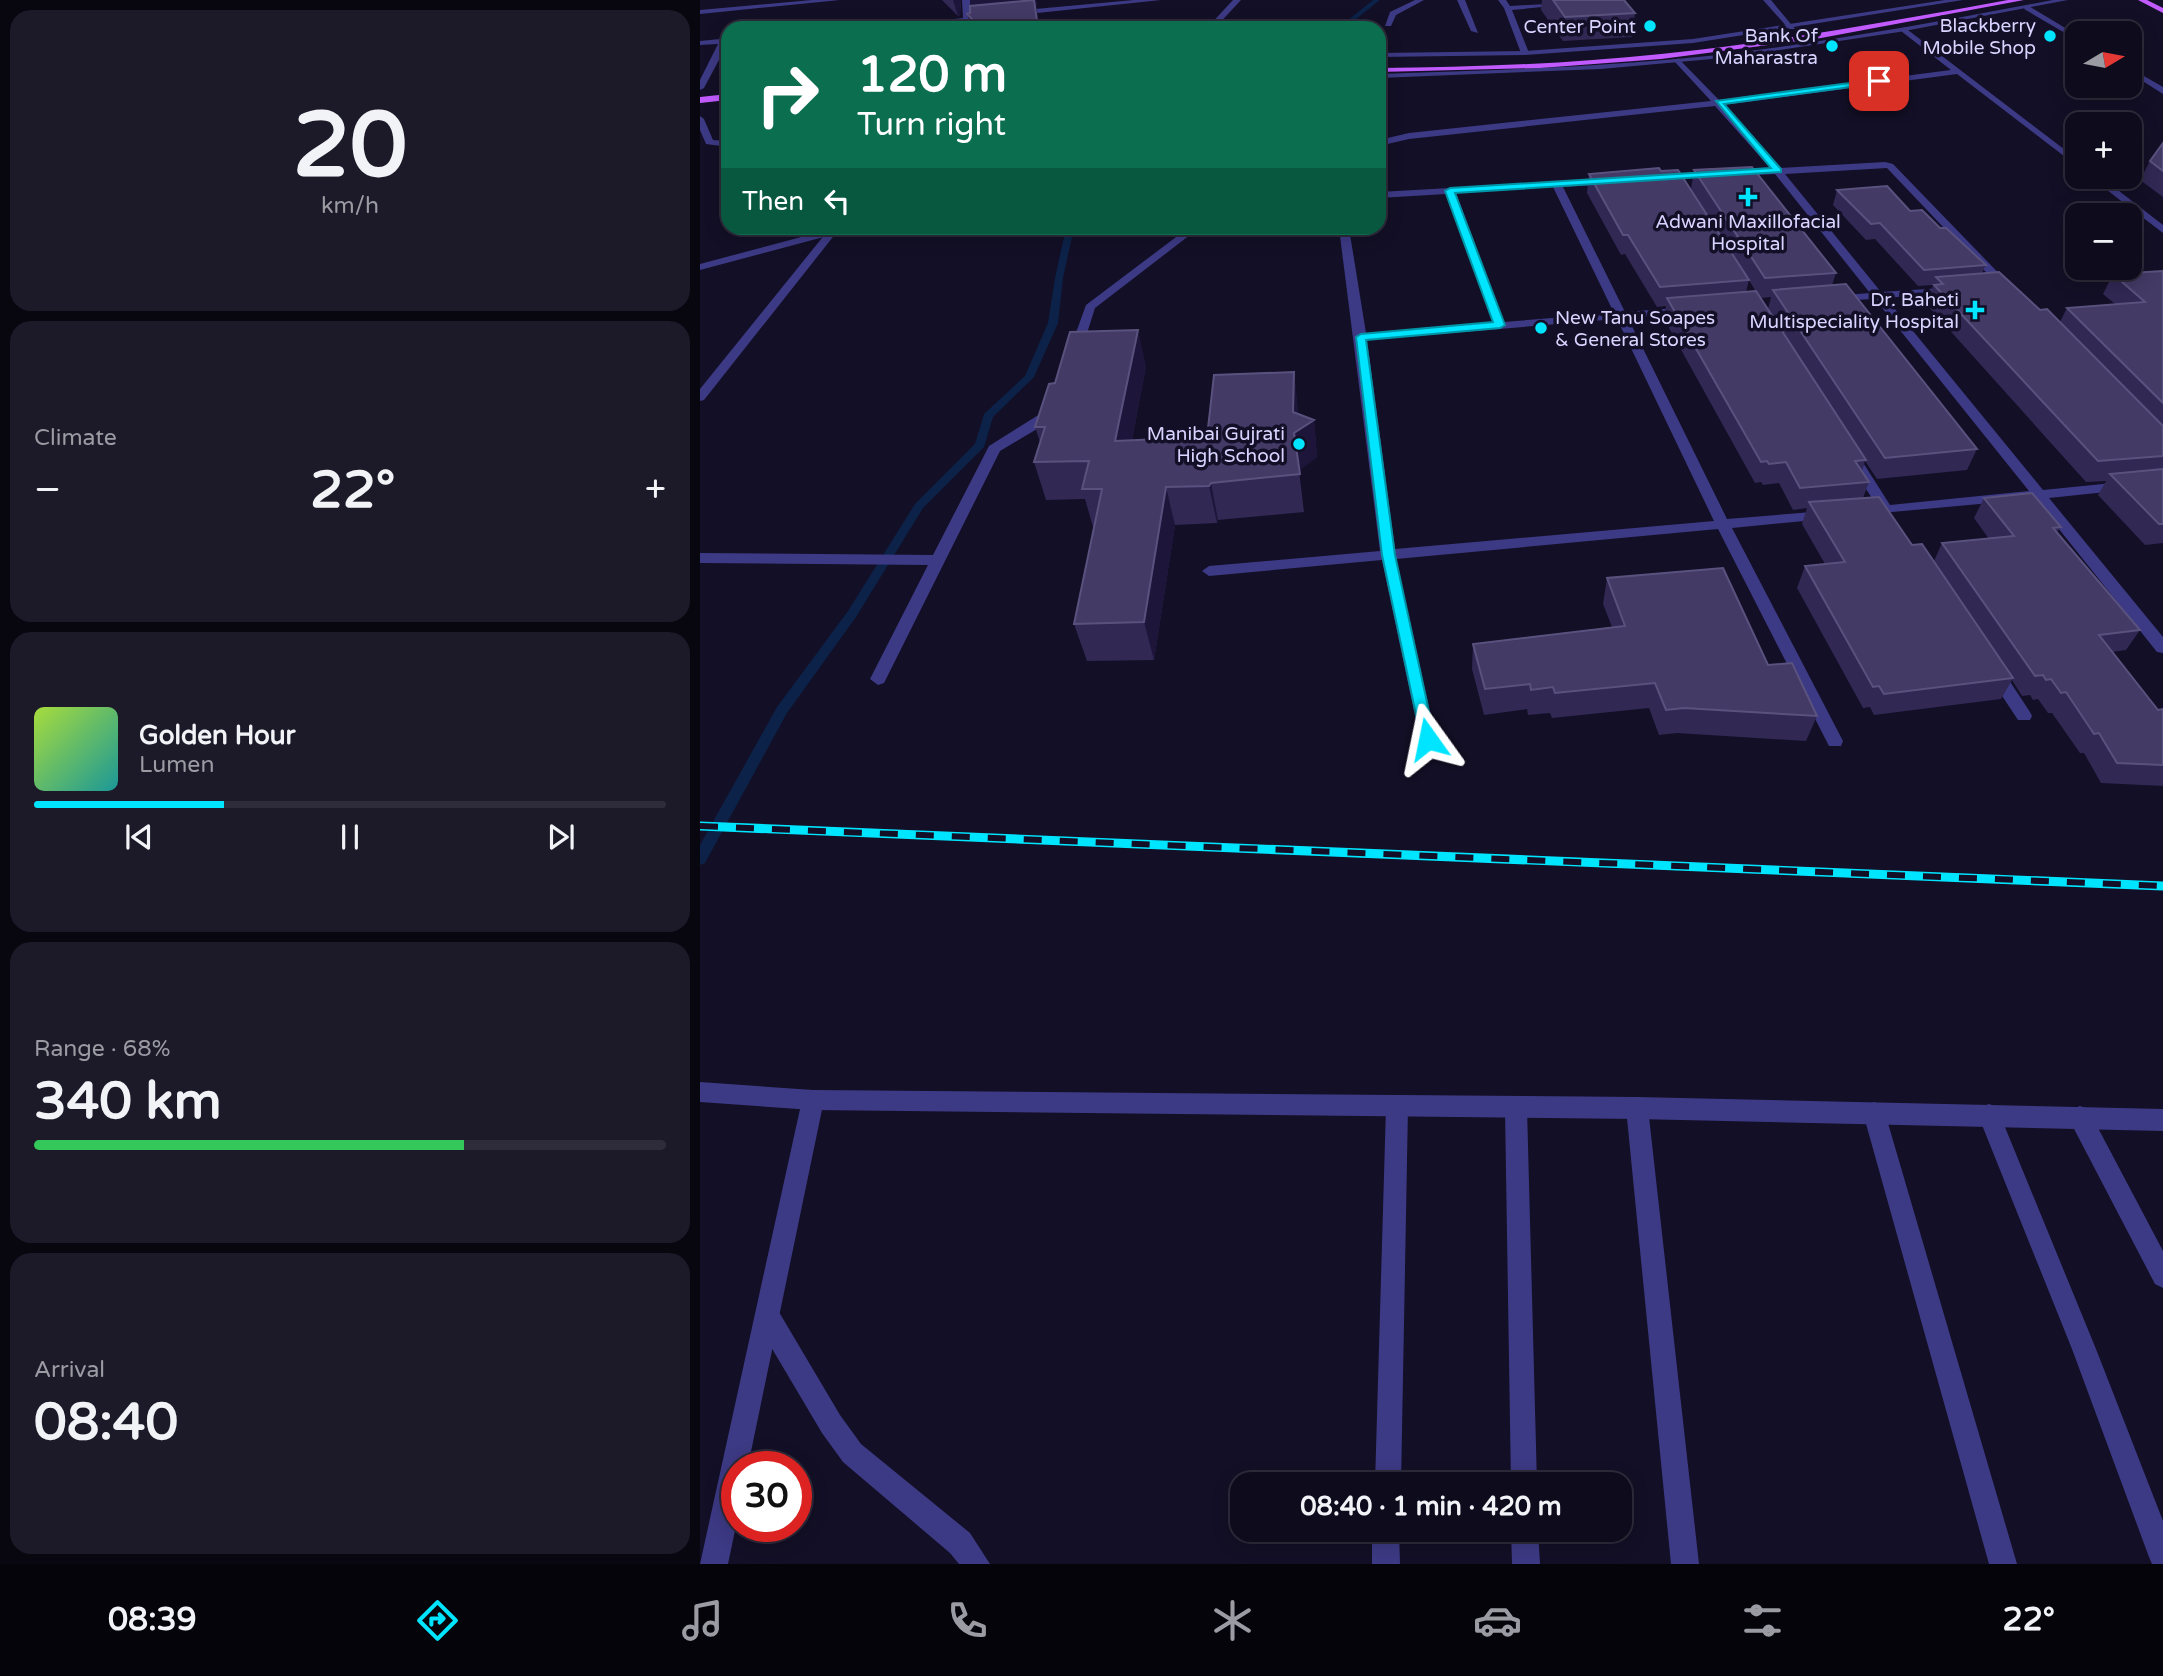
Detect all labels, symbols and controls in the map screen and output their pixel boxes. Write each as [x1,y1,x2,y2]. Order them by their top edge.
place label: Blackberry Mobile Shop [1923,15,2036,59]
place label: Center Point [1524,16,1636,38]
marker: Center Point [1642,18,1658,34]
north arrow [2065,21,2142,98]
map controls [2065,21,2142,280]
place label: Bank Of Maharastra [1715,25,1819,69]
marker: Blackberry Mobile Shop [2042,28,2058,44]
marker: Bank Of Maharastra [1824,38,1840,54]
text: 120 m [857,46,1007,105]
icon: right [742,49,833,140]
pin [1849,51,1909,111]
icon: arrive [1860,62,1898,100]
text: 20 [293,91,407,201]
text: Turn right [857,106,1006,144]
button: + [2065,112,2142,189]
icon: left [818,182,856,220]
text: Then [742,186,804,217]
marker: Adwani Maxillofacial Hospital [1738,187,1758,207]
text: km/h [321,192,379,220]
button: − [2065,203,2142,280]
place label: Adwani Maxillofacial Hospital [1655,211,1841,255]
place label: Dr. Baheti Multispeciality Hospital [1749,289,1959,333]
marker: Dr. Baheti Multispeciality Hospital [1965,300,1985,320]
place label: New Tanu Soapes & General Stores [1555,307,1715,351]
marker: New Tanu Soapes & General Stores [1533,320,1549,336]
place label: Manibai Gujrati High School [1147,423,1285,467]
text: Climate [34,424,117,452]
marker: Manibai Gujrati High School [1291,436,1307,452]
text: 22° [310,459,395,522]
text: − [34,467,61,513]
text: + [645,467,666,513]
position arrow [1391,702,1465,776]
text: Golden Hour [139,720,296,751]
text: Lumen [139,751,214,779]
icon: previous [120,818,158,856]
icon: pause [331,818,369,856]
icon: next [542,818,580,856]
text: Range · 68% [34,1035,170,1063]
text: 340 km [34,1070,222,1133]
text: Arrival [34,1356,105,1384]
text: 08:40 [34,1391,178,1454]
speed limit sign: 30 [721,1451,812,1542]
text: 08:40 · 1 min · 420 m [1300,1491,1562,1522]
icon: directions [413,1596,462,1645]
icon: music [678,1596,727,1645]
icon: phone [943,1596,992,1645]
icon: climate [1208,1596,1257,1645]
icon: car [1473,1596,1522,1645]
icon: filters [1738,1596,1787,1645]
text: 08:39 [108,1601,197,1639]
text: 22° [2003,1601,2055,1639]

